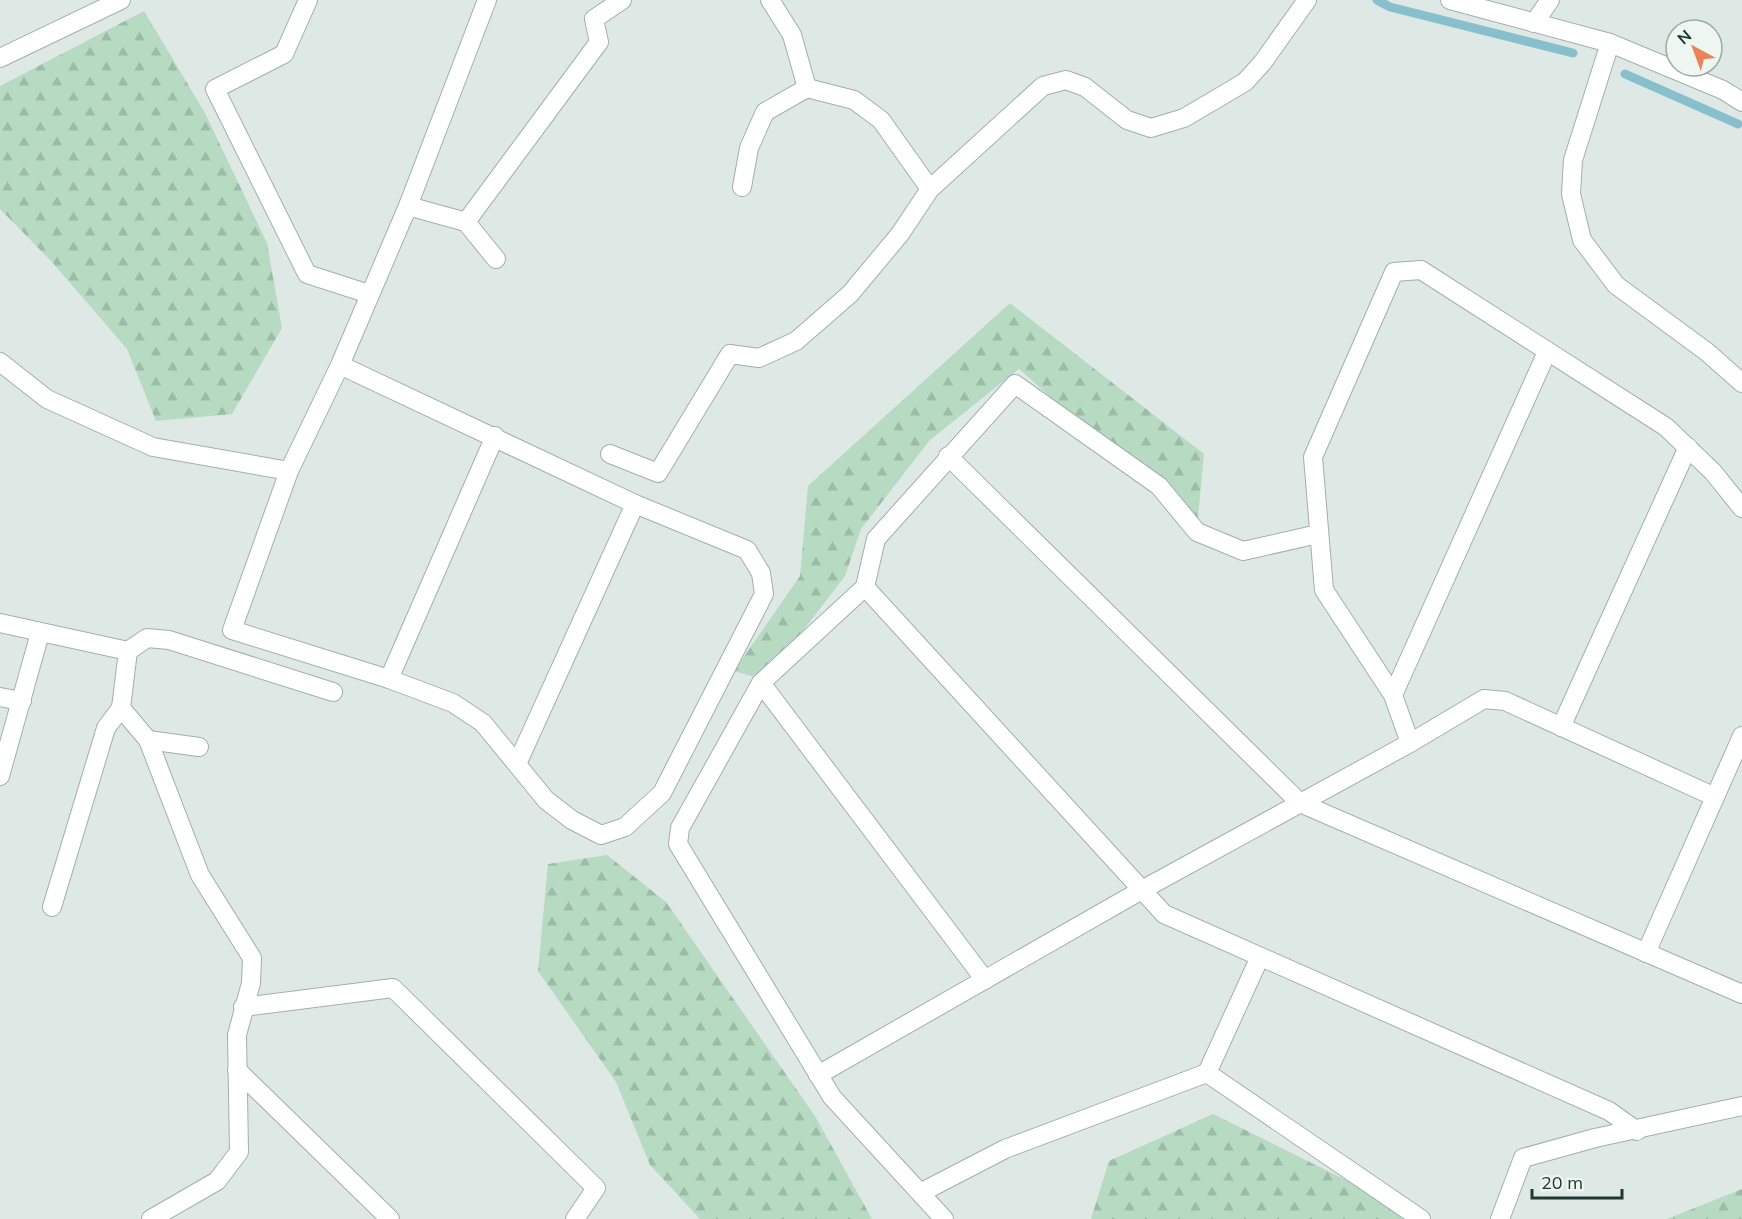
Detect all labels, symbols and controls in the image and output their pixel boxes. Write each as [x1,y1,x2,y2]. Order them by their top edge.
north arrow [1664,18,1724,78]
text: N [1673,25,1695,48]
scale bar [1532,1162,1622,1200]
text: 20 m [1541,1171,1583,1194]

